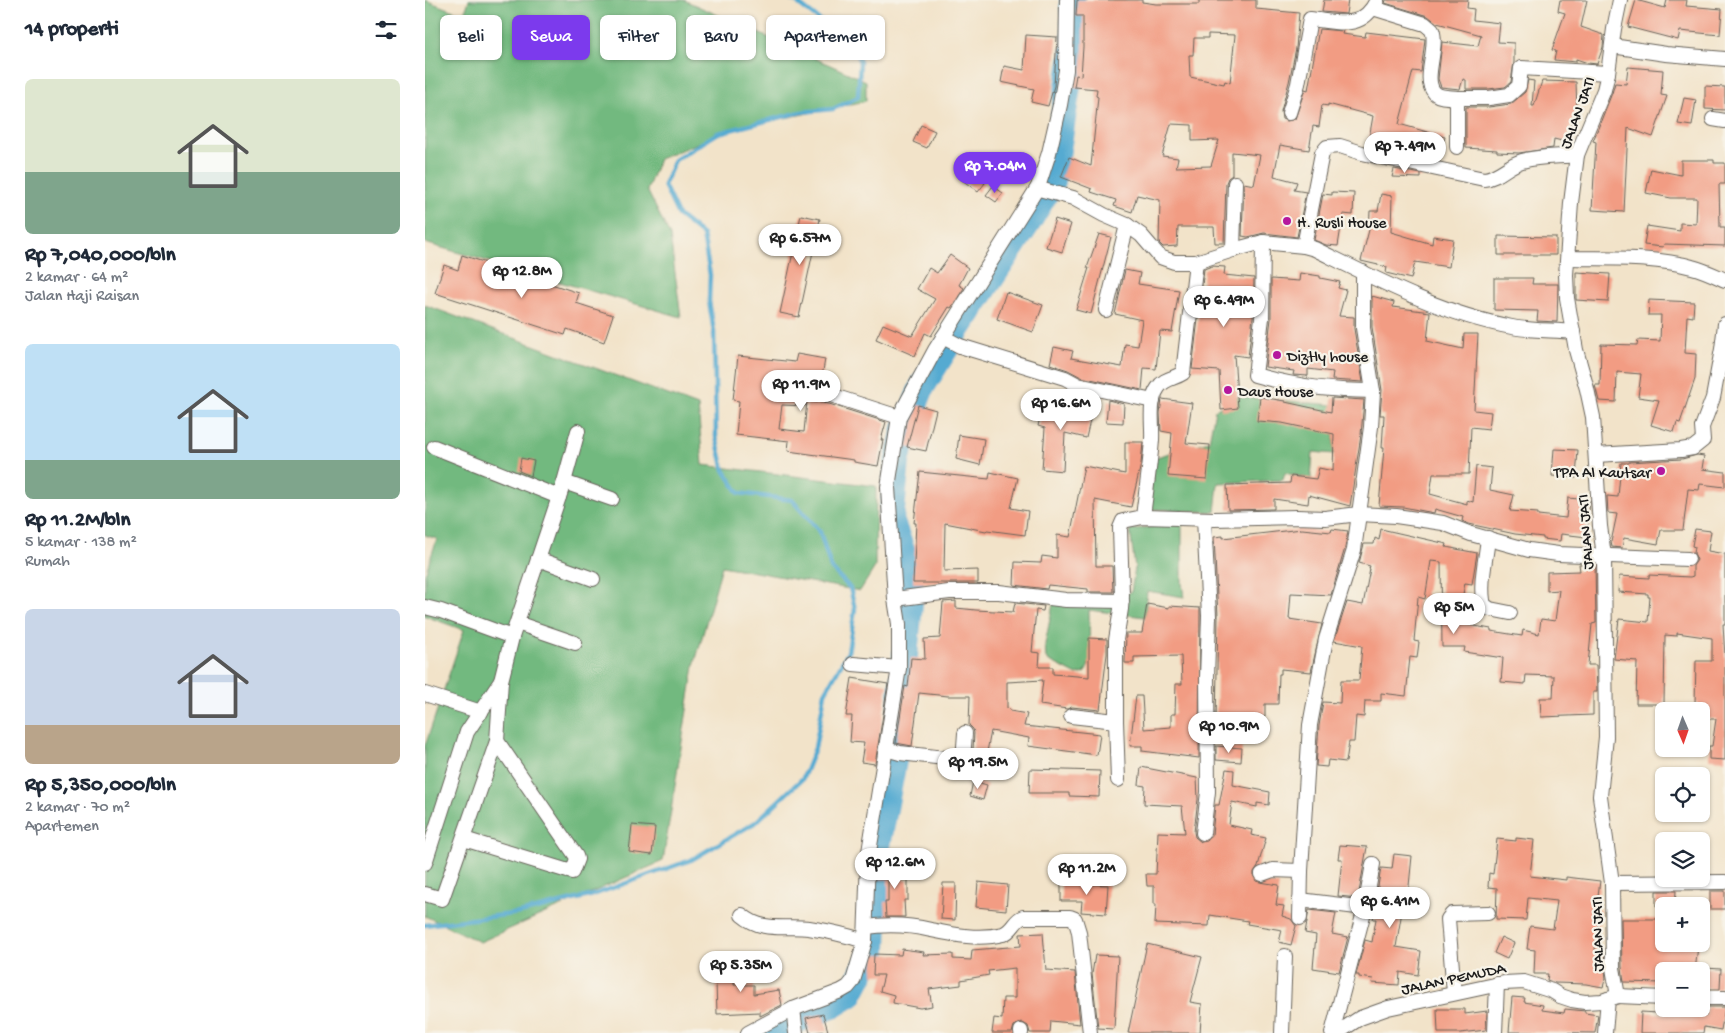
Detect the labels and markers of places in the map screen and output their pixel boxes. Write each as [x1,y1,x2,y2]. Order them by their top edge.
pin: Rp 7.49M [1353,132,1457,174]
pin: Rp 7.04M [943,152,1047,194]
marker: H. Rusli House [1281,215,1293,227]
place label: H. Rusli House [1297,215,1387,234]
pin: Rp 6.57M [748,224,852,266]
pin: Rp 12.8M [470,256,574,299]
pin: Rp 6.49M [1172,286,1276,328]
marker: Diztly house [1271,349,1283,361]
place label: Diztly house [1286,349,1369,368]
pin: Rp 11.9M [749,370,853,412]
marker: Daus House [1222,384,1234,396]
place label: Daus House [1237,384,1314,403]
pin: Rp 16.6M [1009,388,1113,431]
place label: TPA Al Kautsar [1553,465,1652,484]
marker: TPA Al Kautsar [1655,465,1667,477]
pin: Rp 5M [1419,592,1489,635]
pin: Rp 10.9M [1177,712,1281,754]
pin: Rp 19.5M [926,748,1030,790]
pin: Rp 12.6M [843,848,947,890]
pin: Rp 11.2M [1035,854,1139,896]
pin: Rp 6.41M [1338,886,1442,929]
pin: Rp 5.35M [689,950,793,993]

